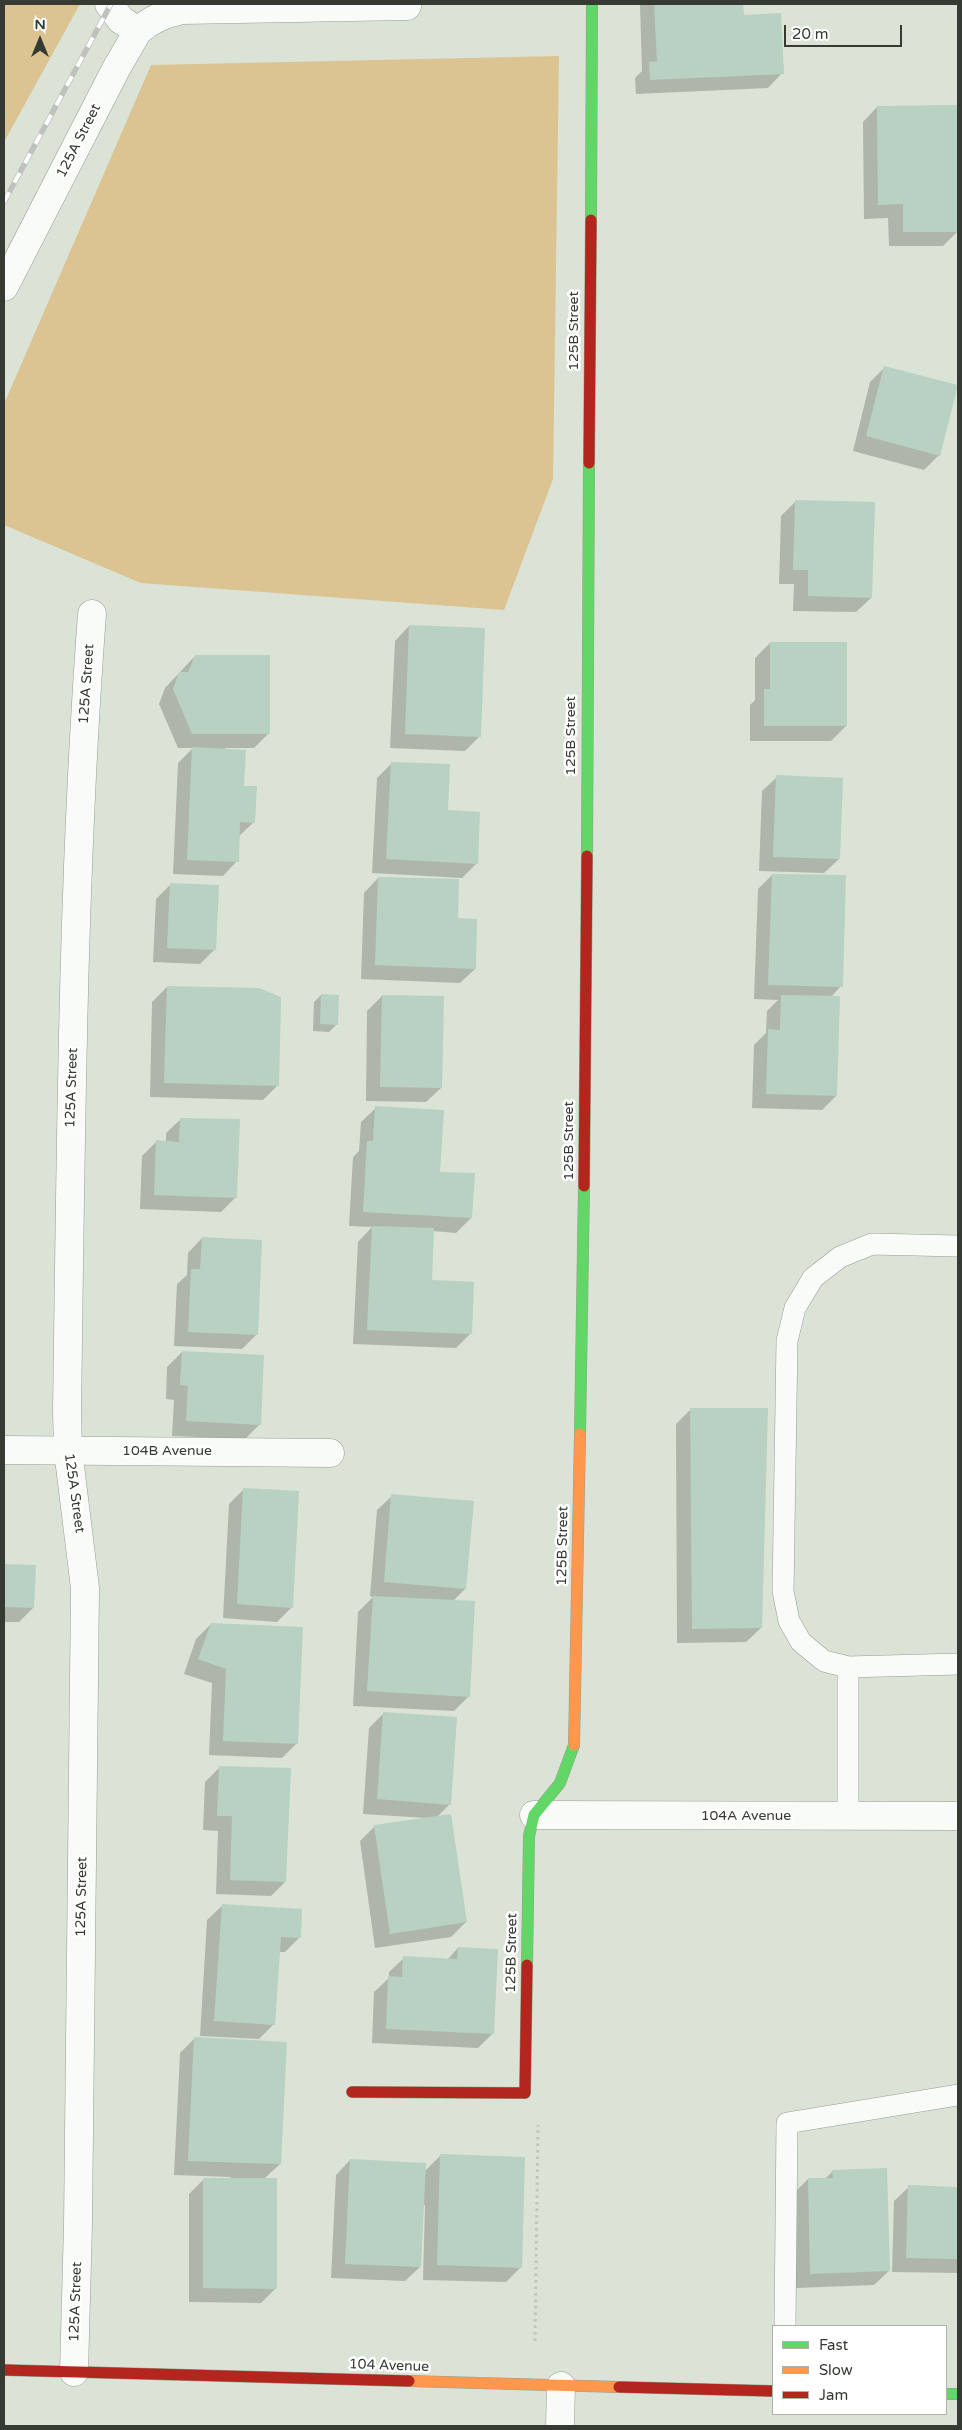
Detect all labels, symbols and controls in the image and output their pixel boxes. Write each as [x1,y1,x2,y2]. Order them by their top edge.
north arrow [15,15,65,65]
scale bar [787,15,904,47]
text: N [34,16,46,33]
text: 20 m [792,25,829,43]
street label: 125A Street [53,101,105,181]
street label: 125B Street [566,291,582,371]
street label: 125A Street [76,643,98,725]
street label: 125B Street [563,696,579,776]
street label: 125A Street [62,1047,82,1129]
street label: 125B Street [561,1101,577,1181]
street label: 104B Avenue [122,1443,212,1459]
street label: 125A Street [60,1452,88,1534]
street label: 125B Street [554,1506,572,1586]
street label: 104A Avenue [701,1808,791,1824]
street label: 125A Street [73,1857,91,1937]
street label: 125B Street [503,1913,521,1993]
street label: 125A Street [66,2261,86,2343]
legend [772,2325,947,2415]
text: Fast [819,2336,848,2354]
street label: 104 Avenue [349,2356,429,2376]
text: Slow [819,2361,853,2379]
text: Jam [819,2386,848,2404]

